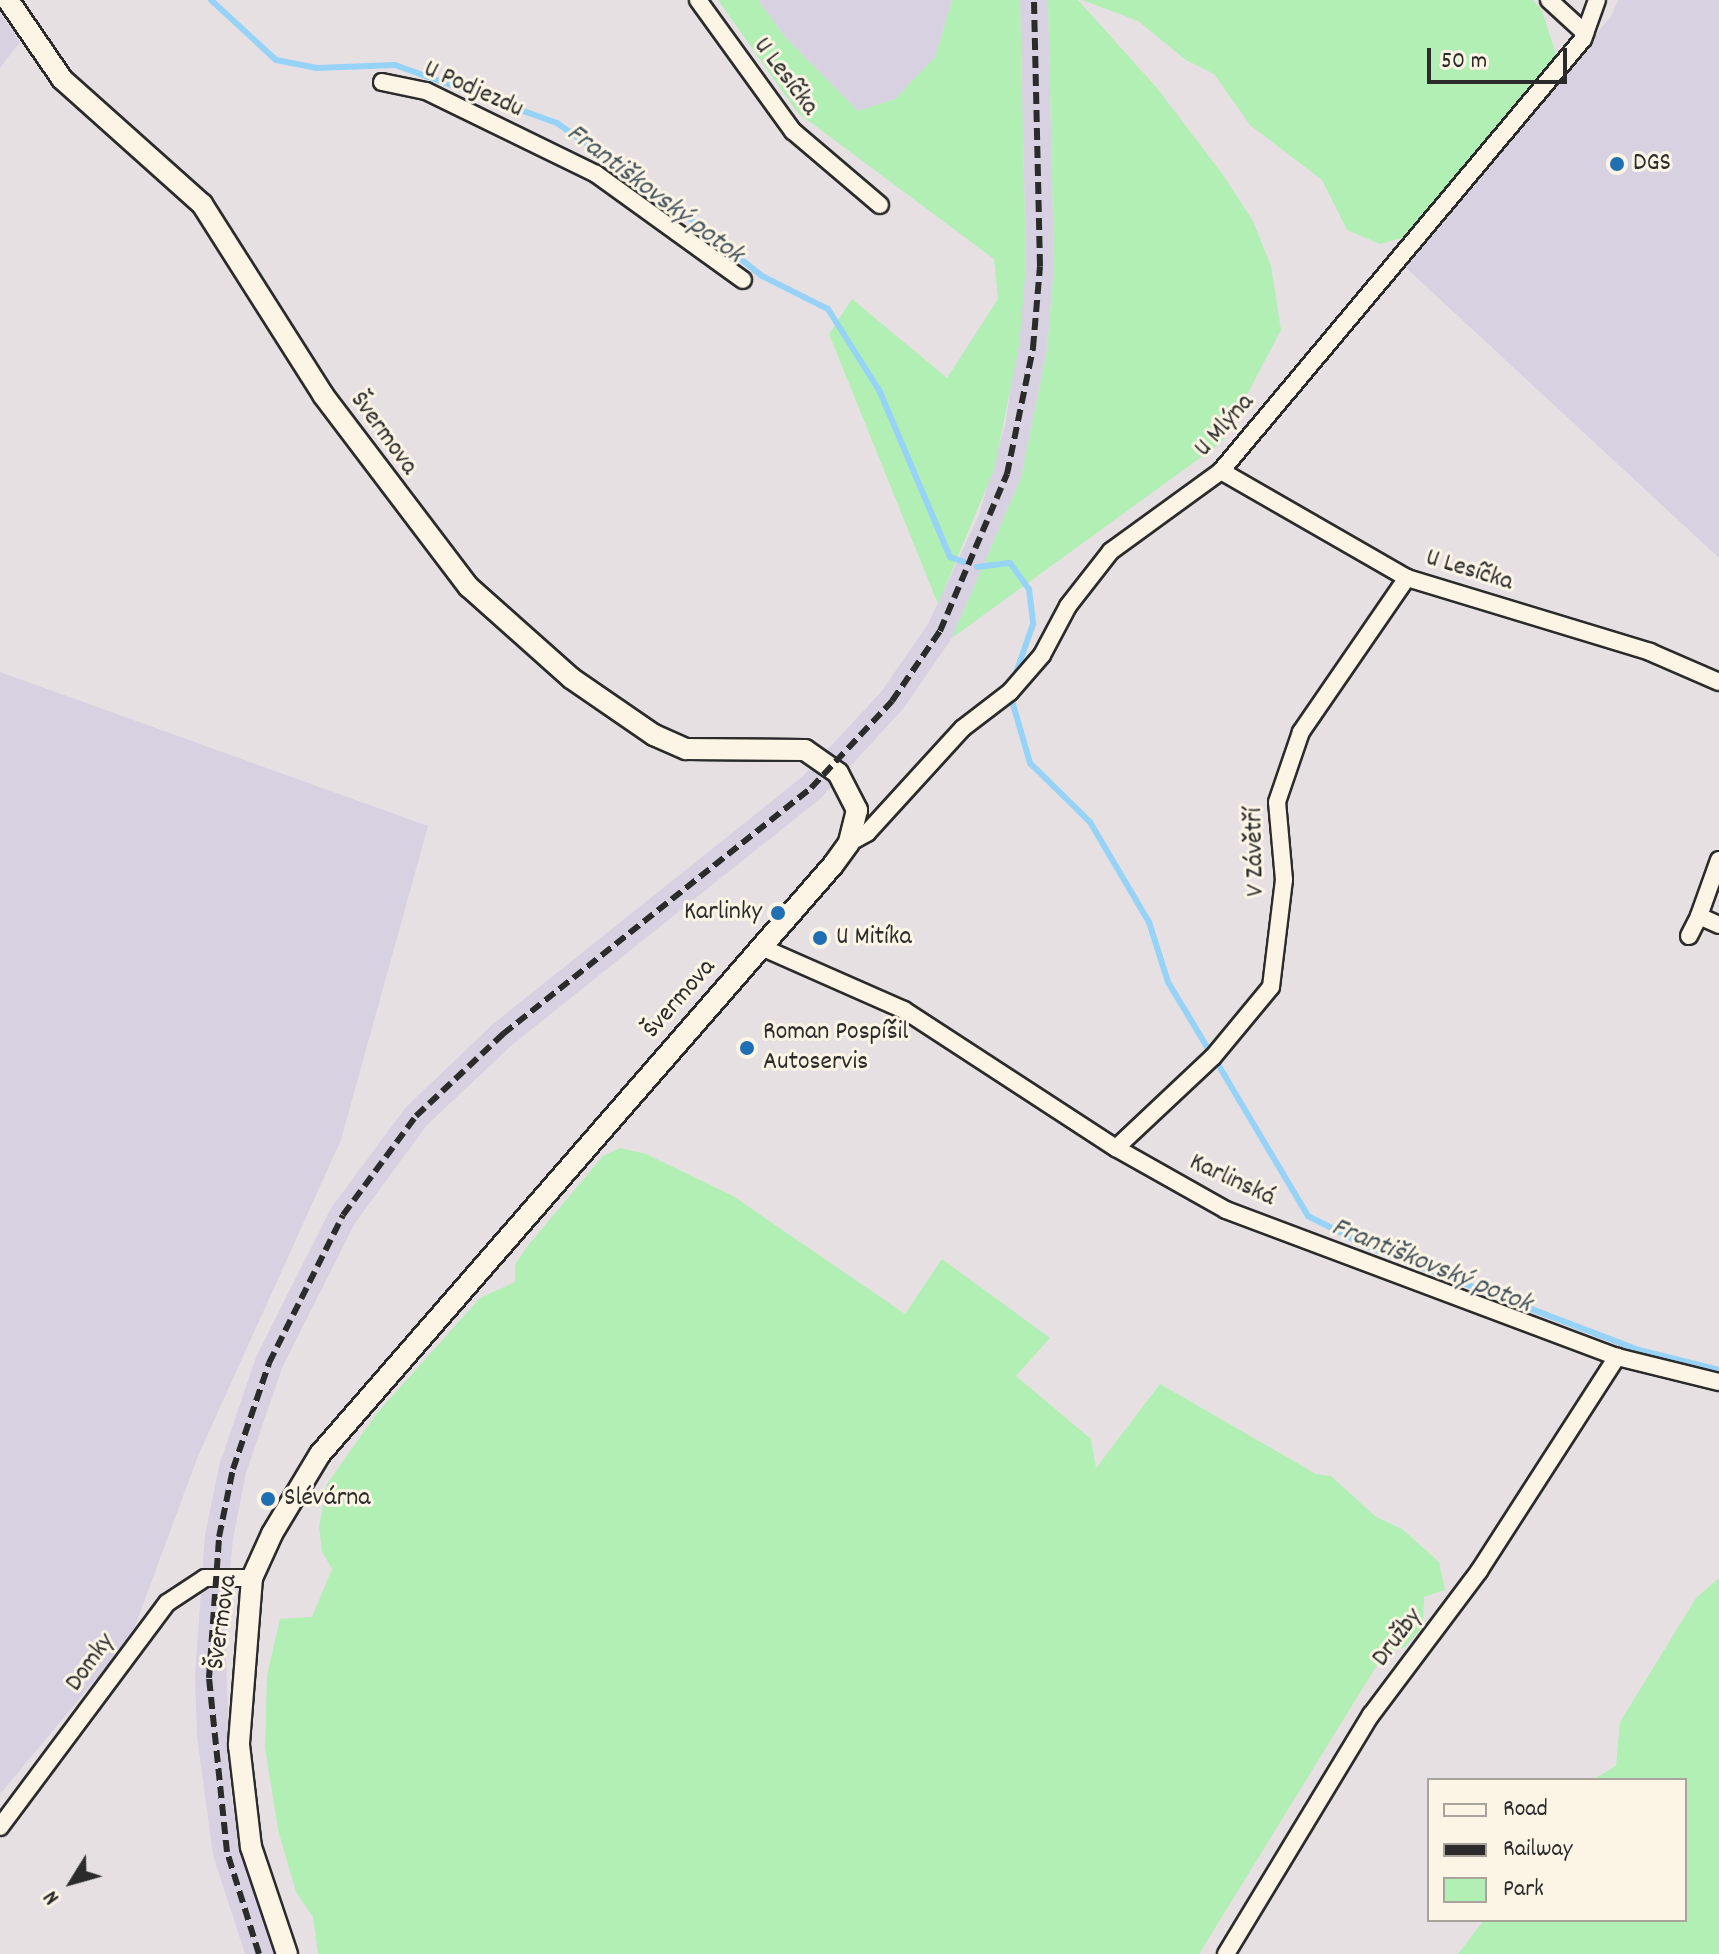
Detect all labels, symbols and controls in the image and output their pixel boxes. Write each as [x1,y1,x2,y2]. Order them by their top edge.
street label: U Lesíčka [746,32,824,122]
scale bar [1431,32,1571,82]
text: 50 m [1441,45,1487,79]
street label: U Podjezdu [418,54,528,126]
water label: Františkovský potok [559,118,749,272]
place label: DGS [1633,148,1671,180]
marker: DGS [1608,155,1626,173]
street label: Švermova [342,386,424,482]
street label: U Mlýna [1188,388,1262,464]
street label: U Lesíčka [1422,543,1516,599]
street label: V Závětří [1240,807,1272,897]
place label: Karlinky [684,897,762,929]
marker: Karlinky [769,904,787,922]
place label: U Mitíka [836,922,912,954]
marker: U Mitíka [811,929,829,947]
street label: Švermova [637,953,723,1045]
place label: Roman Pospíšil Autoservis [763,1017,909,1078]
marker: Roman Pospíšil Autoservis [738,1039,756,1057]
street label: Karlinská [1184,1148,1280,1214]
water label: Františkovský potok [1326,1212,1536,1322]
place label: Slévárna [284,1483,371,1515]
marker: Slévárna [259,1490,277,1508]
street label: Švermova [201,1573,245,1671]
street label: Družby [1366,1603,1430,1673]
street label: Domky [60,1628,122,1698]
legend [1427,1778,1687,1922]
text: Road [1503,1793,1548,1827]
text: Railway [1503,1833,1572,1867]
north arrow [32,1842,112,1922]
text: Park [1503,1873,1544,1907]
text: N [37,1883,68,1910]

